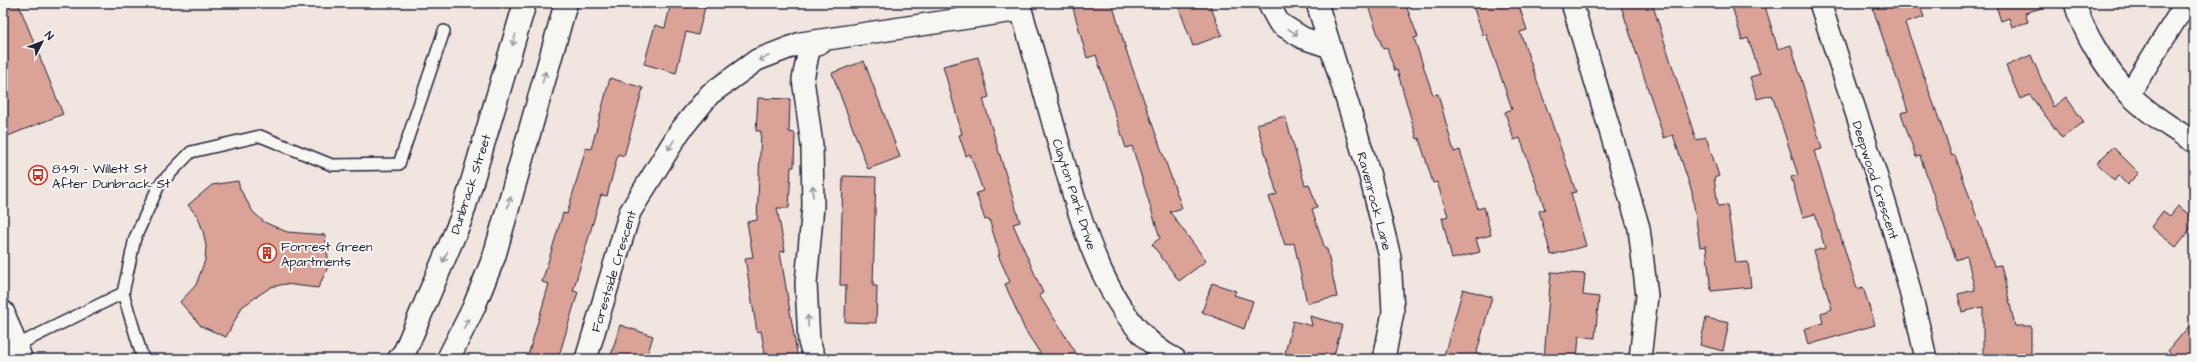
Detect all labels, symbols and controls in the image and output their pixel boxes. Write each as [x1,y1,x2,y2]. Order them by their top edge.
north arrow [22,22,62,62]
text: N [41,28,57,43]
one-way arrow [1287,28,1298,36]
one-way arrow [510,34,517,47]
one-way arrow [759,54,771,62]
one-way arrow [541,70,548,83]
street label: Deepwood Crescent [1847,119,1903,243]
street label: Dunbrack Street [446,131,496,237]
street label: Clayton Park Drive [1047,136,1101,253]
one-way arrow [667,139,675,150]
street label: Ravenrock Lane [1352,150,1396,252]
place label: 8491 - Willett St After Dunbrack St [52,160,171,193]
bus stop icon: 8491 - Willett St After Dunbrack St [27,164,49,186]
one-way arrow [809,185,817,198]
one-way arrow [506,195,513,208]
street label: Forestside Crescent [587,207,641,334]
place label: Forrest Green Apartments [281,238,373,271]
building icon: Forrest Green Apartments [256,242,278,264]
one-way arrow [441,251,448,263]
one-way arrow [805,315,812,328]
one-way arrow [463,318,470,330]

